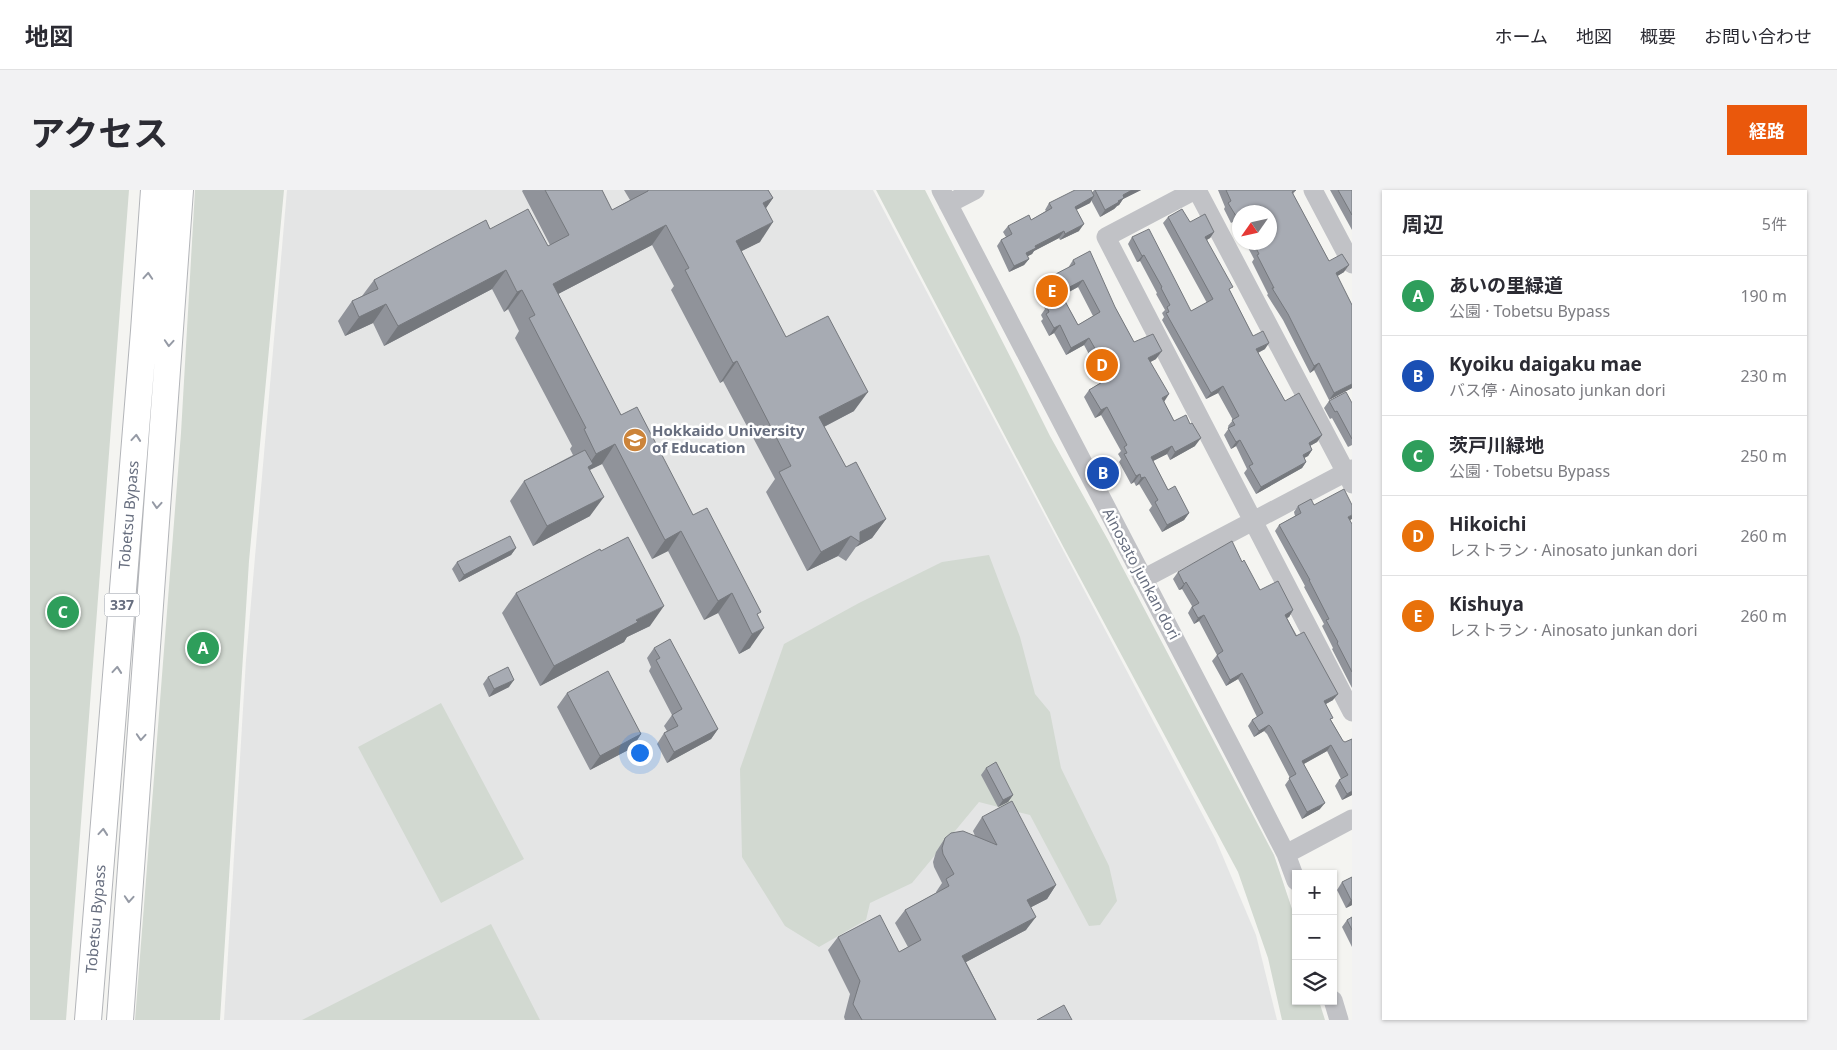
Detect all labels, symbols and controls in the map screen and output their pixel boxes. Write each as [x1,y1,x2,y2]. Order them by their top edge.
text: 地図 [25,19,73,52]
text: ホーム [1495,24,1548,48]
text: 地図 [1576,24,1612,48]
text: 概要 [1640,24,1676,48]
text: お問い合わせ [1704,24,1812,48]
button: 経路 [1727,105,1807,155]
text: アクセス [30,109,168,156]
north arrow [1232,205,1277,250]
text: 周辺 [1402,210,1444,238]
text: 5件 [1762,213,1787,235]
one-way arrow [142,272,153,280]
pin: E [1036,272,1068,310]
text: あいの里緑道 [1449,272,1563,298]
text: A [1412,285,1424,307]
text: 190 m [1740,285,1787,307]
text: 公園 · Tobetsu Bypass [1449,300,1610,322]
one-way arrow [164,340,175,348]
pin: D [1086,346,1118,384]
text: Kyoiku daigaku mae [1449,351,1642,377]
text: B [1413,365,1423,387]
text: 230 m [1740,365,1787,387]
text: バス停 · Ainosato junkan dori [1449,379,1666,401]
place label: Hokkaido University of Education [652,420,805,457]
school or university icon: Hokkaido University of Education [622,427,648,453]
text: 茨戸川緑地 [1449,432,1544,458]
one-way arrow [130,434,141,442]
text: C [1413,445,1423,467]
text: 250 m [1740,445,1787,467]
pin: B [1087,454,1119,492]
street label: Tobetsu Bypass [113,460,143,570]
text: 公園 · Tobetsu Bypass [1449,460,1610,482]
one-way arrow [152,502,163,510]
street label: Ainosato junkan dori [1099,504,1185,643]
text: Hikoichi [1449,511,1526,537]
text: D [1412,525,1424,547]
text: 260 m [1740,525,1787,547]
text: レストラン · Ainosato junkan dori [1449,539,1698,561]
text: Kishuya [1449,591,1524,617]
pin: C [47,593,79,631]
road number: 337 [104,594,140,616]
text: E [1414,605,1422,627]
text: 260 m [1740,605,1787,627]
text: レストラン · Ainosato junkan dori [1449,619,1698,641]
pin: A [187,629,219,667]
one-way arrow [111,666,122,674]
one-way arrow [135,734,146,742]
your location [627,740,653,766]
one-way arrow [98,828,109,836]
street label: Tobetsu Bypass [80,864,110,974]
map controls [1292,870,1337,1005]
button: + [1292,870,1337,915]
one-way arrow [123,896,134,904]
button: − [1292,915,1337,960]
button: layers [1292,960,1337,1005]

